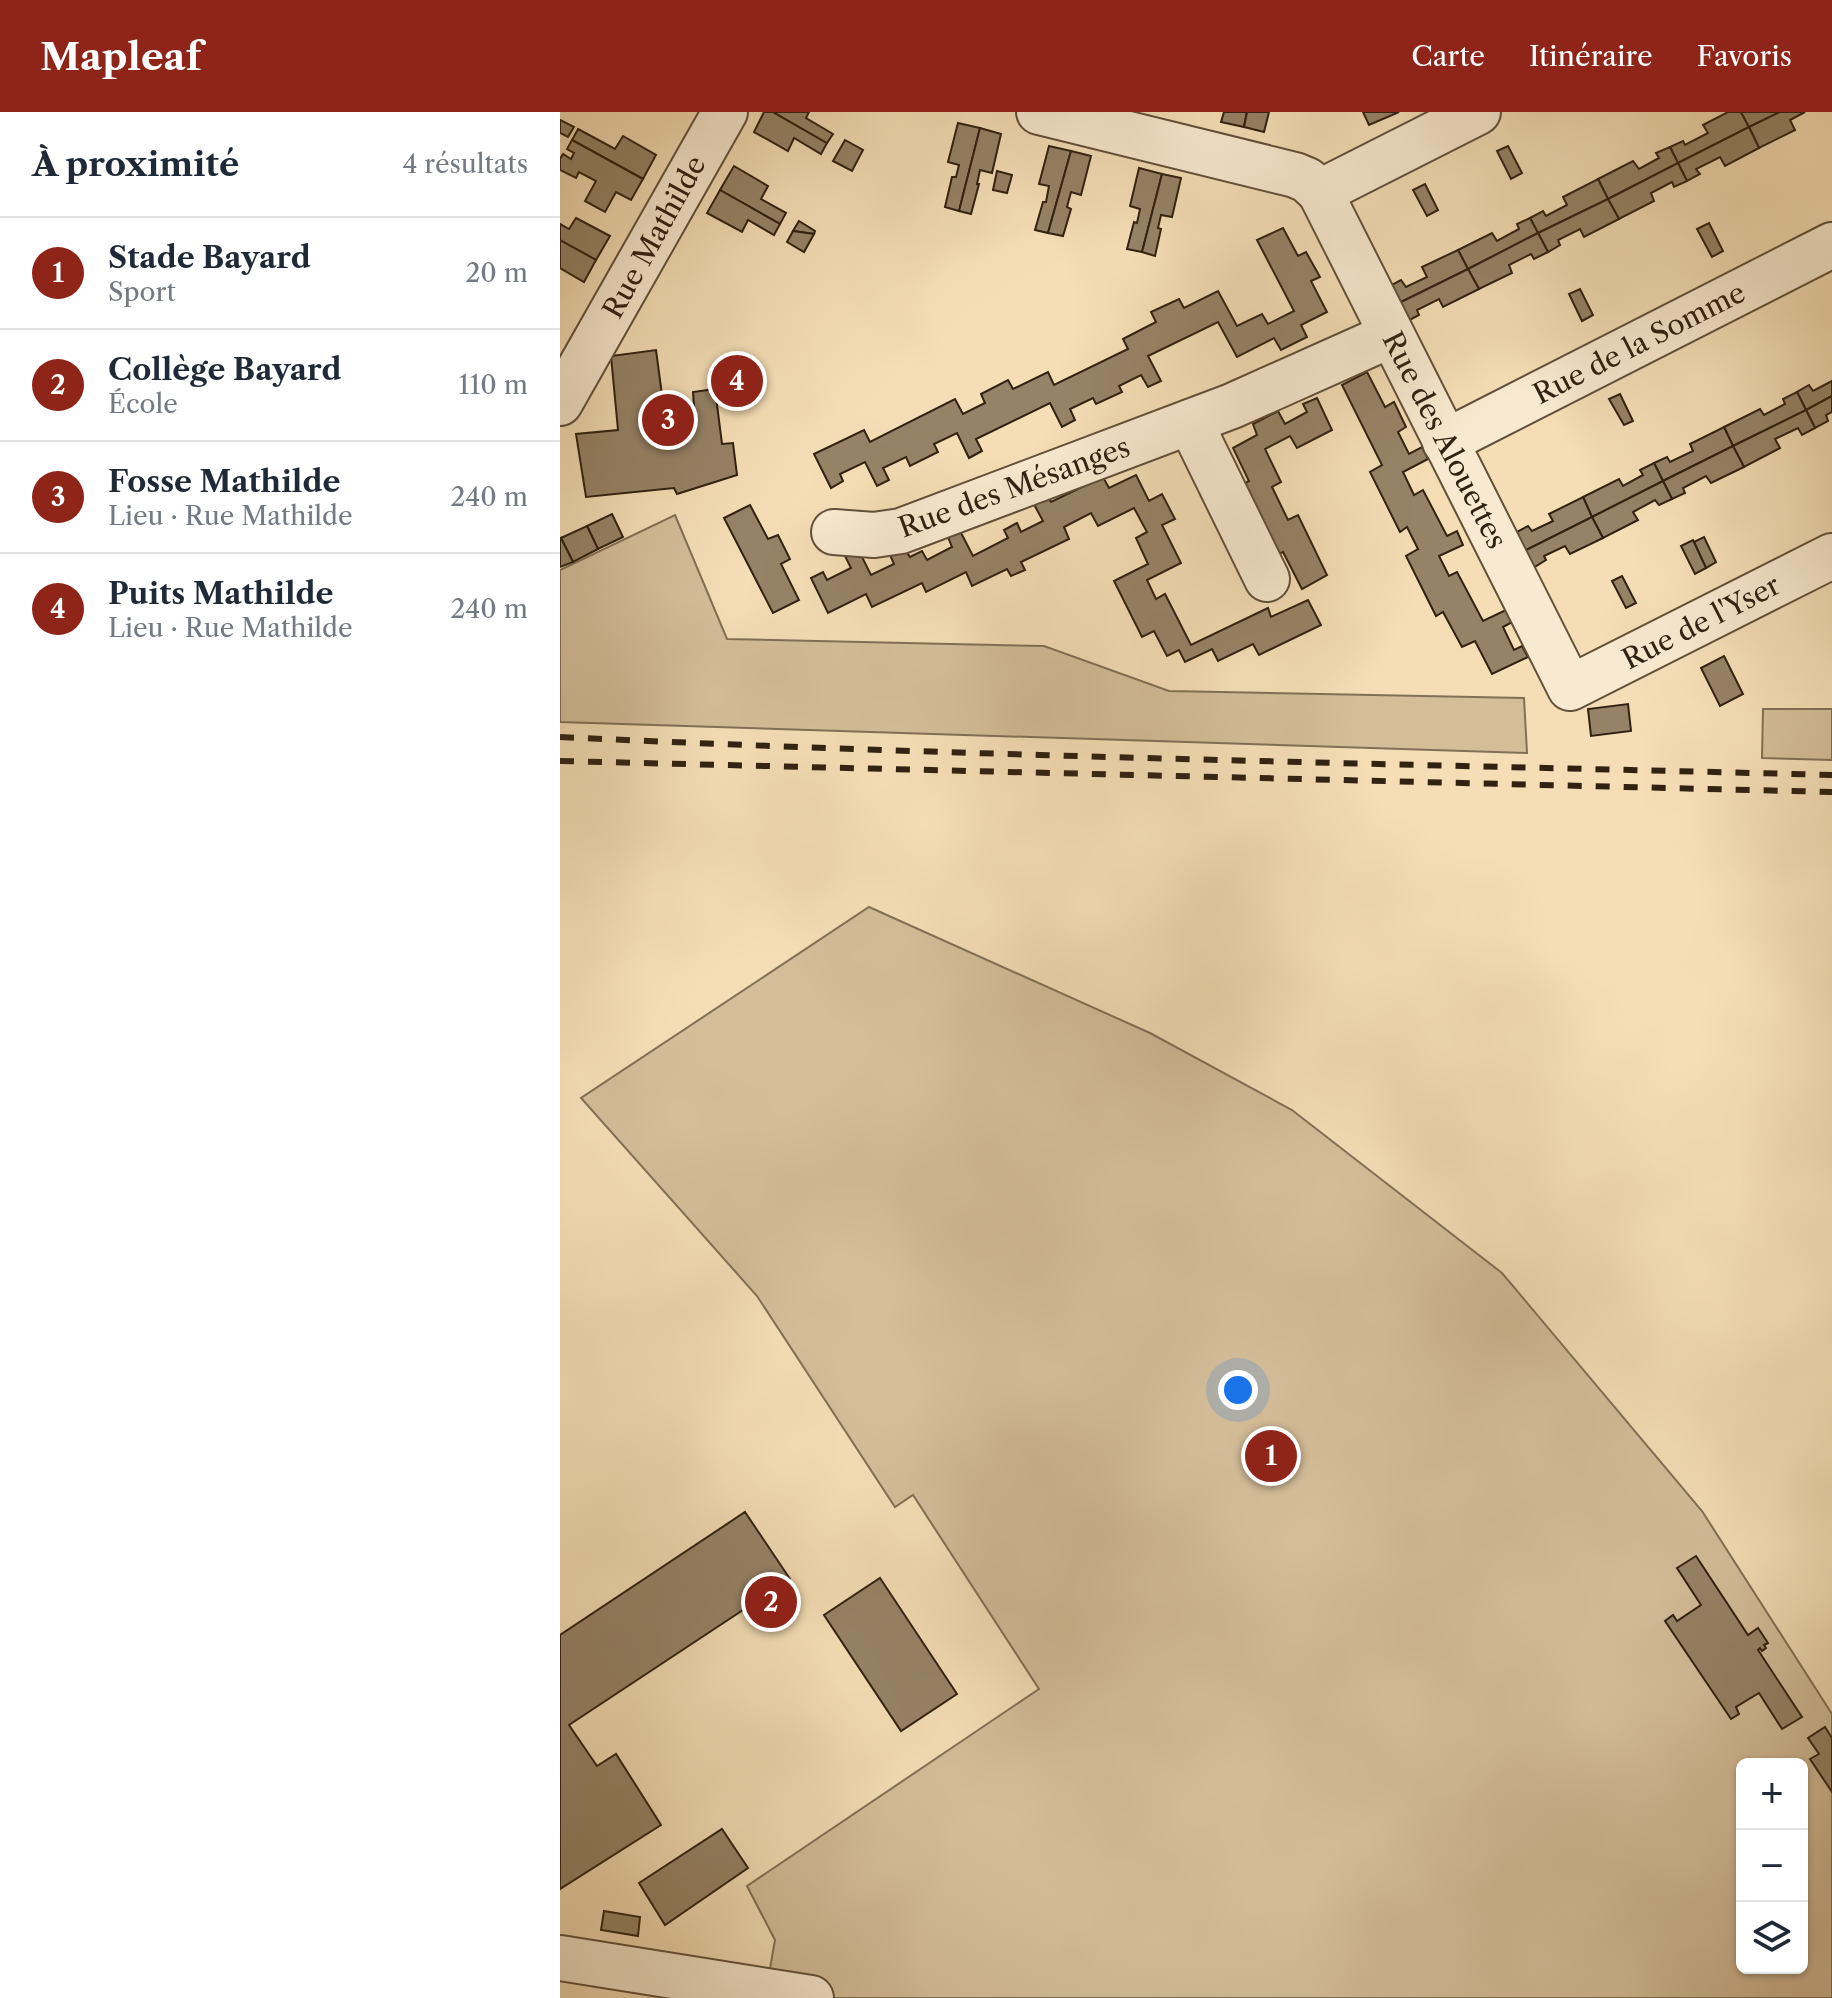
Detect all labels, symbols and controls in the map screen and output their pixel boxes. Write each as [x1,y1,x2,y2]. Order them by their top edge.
text: Mapleaf [40,33,202,80]
text: Carte [1411,39,1485,73]
text: Itinéraire [1529,39,1653,73]
text: Favoris [1697,39,1792,73]
text: À proximité [32,143,239,185]
text: 4 résultats [402,148,528,180]
street label: Rue Mathilde [595,150,713,324]
text: Stade Bayard [108,239,311,276]
text: 1 [52,257,64,289]
text: 20 m [465,257,528,289]
street label: Rue de la Somme [1527,275,1751,411]
text: Sport [108,276,176,308]
street label: Rue des Alouettes [1376,326,1514,554]
text: Collège Bayard [108,351,341,388]
pin: 4 [711,351,763,411]
text: 2 [50,369,66,401]
text: 110 m [459,369,528,401]
text: École [108,388,178,420]
pin: 3 [642,390,694,450]
street label: Rue des Mésanges [894,429,1134,545]
text: Fosse Mathilde [108,463,340,500]
text: 3 [51,481,65,513]
text: 240 m [450,481,528,513]
text: Lieu · Rue Mathilde [108,500,352,532]
street label: Rue de l'Yser [1616,568,1786,676]
text: Puits Mathilde [108,575,333,612]
text: 4 [50,593,66,625]
text: 240 m [450,593,528,625]
text: Lieu · Rue Mathilde [108,612,352,644]
your location [1218,1370,1258,1410]
pin: 1 [1245,1426,1297,1486]
pin: 2 [745,1572,797,1632]
map controls [1736,1758,1808,1974]
button: + [1736,1758,1808,1830]
button: − [1736,1830,1808,1902]
button: layers [1736,1902,1808,1974]

